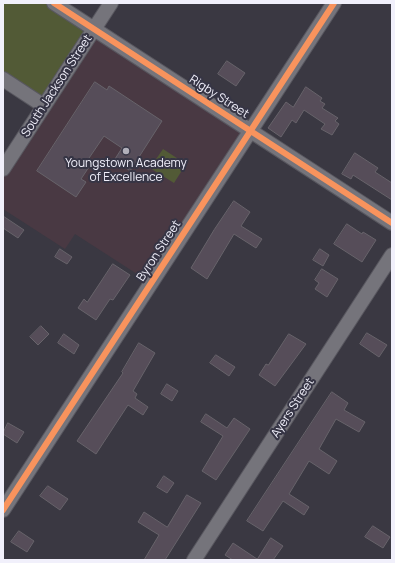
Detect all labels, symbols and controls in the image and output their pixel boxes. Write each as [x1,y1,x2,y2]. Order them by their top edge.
street label: South Jackson Street [19,32,95,140]
street label: Rigby Street [186,72,252,122]
marker: Youngstown Academy of Excellence [121,146,131,156]
place label: Youngstown Academy of Excellence [65,157,187,185]
street label: Byron Street [134,218,184,284]
street label: Ayers Street [268,376,318,440]

